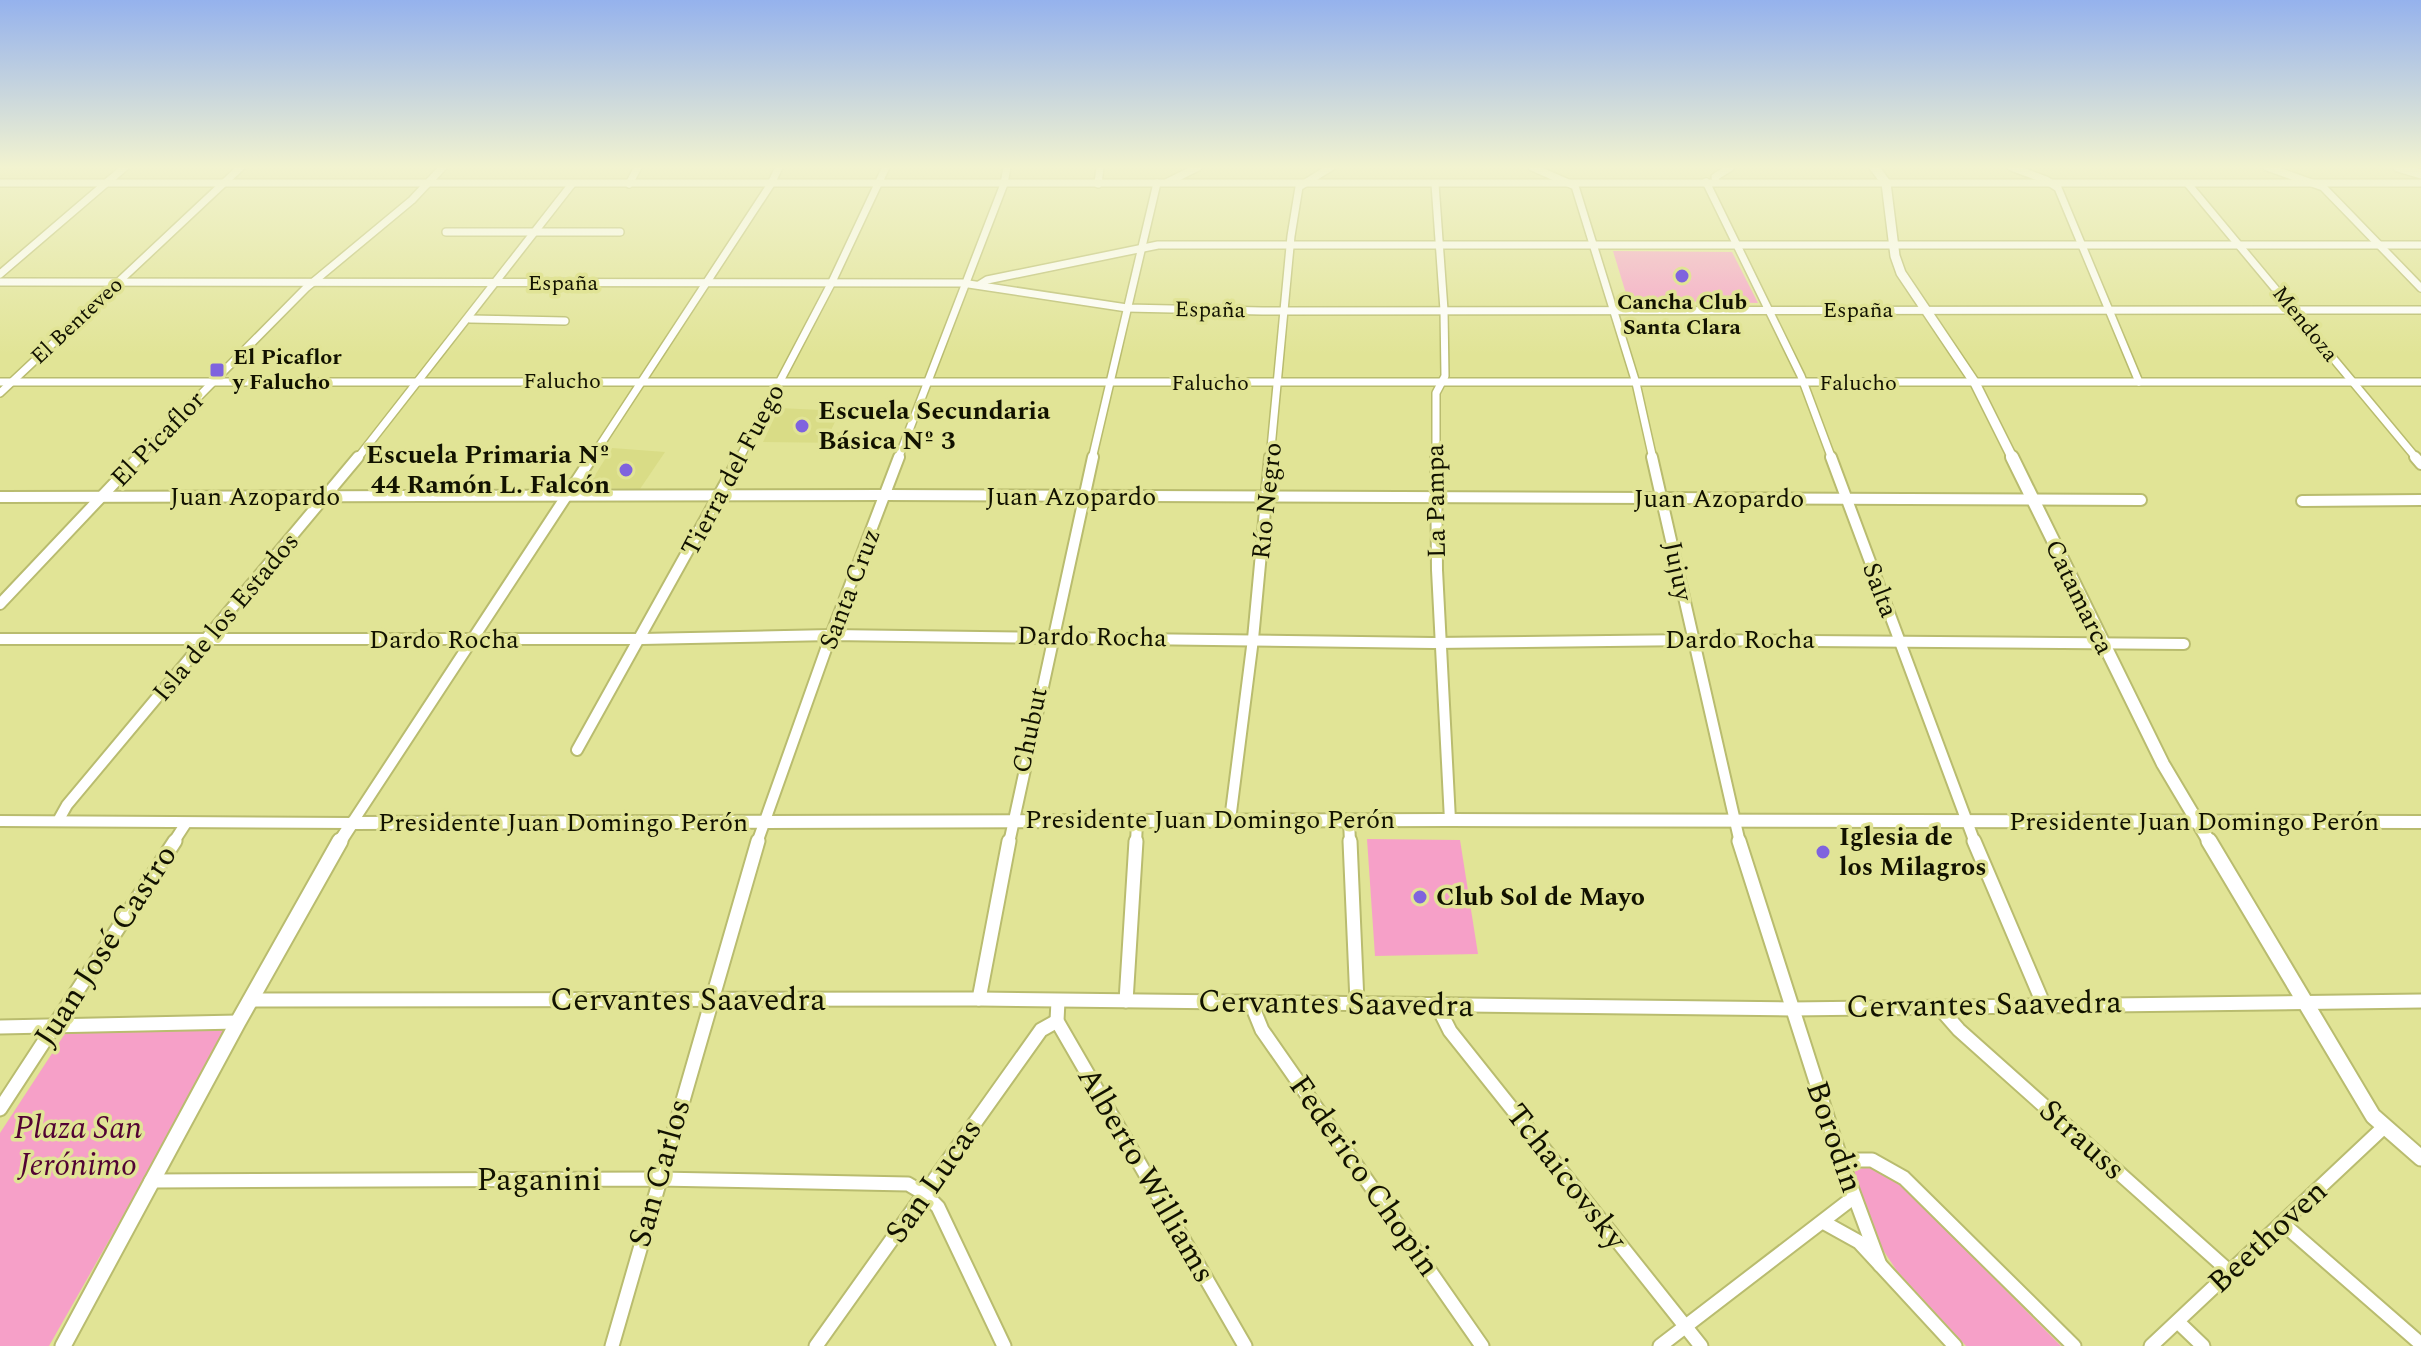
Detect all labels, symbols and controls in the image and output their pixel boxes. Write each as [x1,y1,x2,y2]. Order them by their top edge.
street label: España [528,267,599,300]
marker: Cancha Club Santa Clara [1673,267,1691,285]
street label: El Benteveo [23,269,131,373]
street label: Mendoza [2264,279,2346,369]
place label: Cancha Club Santa Clara [1617,286,1747,344]
street label: España [1174,293,1246,327]
street label: España [1823,294,1894,327]
place label: El Picaflor y Falucho [232,341,342,399]
marker: El Picaflor y Falucho [208,361,226,379]
street label: Falucho [523,365,601,398]
street label: Falucho [1171,367,1249,400]
street label: Falucho [1819,367,1897,400]
street label: Tierra del Fuego [671,377,795,563]
street label: El Picaflor [101,381,215,497]
place label: Escuela Secundaria Básica Nº 3 [818,391,1051,461]
marker: Escuela Secundaria Básica Nº 3 [793,417,811,435]
place label: Escuela Primaria Nº 44 Ramón L. Falcón [366,435,610,505]
street label: Río Negro [1241,440,1293,562]
street label: La Pampa [1415,443,1457,559]
marker: Escuela Primaria Nº 44 Ramón L. Falcón [617,461,635,479]
street label: Juan Azopardo [170,477,340,517]
street label: Juan Azopardo [986,477,1156,517]
street label: Juan Azopardo [1634,479,1804,519]
street label: Isla de los Estados [143,523,309,711]
street label: Santa Cruz [809,523,891,655]
street label: Catamarca [2034,533,2124,662]
street label: Jujuy [1652,538,1704,606]
street label: Salta [1851,556,1909,624]
street label: Dardo Rocha [1017,616,1168,658]
street label: Dardo Rocha [369,620,519,660]
street label: Dardo Rocha [1665,620,1815,660]
street label: Chubut [1001,683,1059,777]
street label: Presidente Juan Domingo Perón [1025,800,1395,840]
street label: Presidente Juan Domingo Perón [2009,802,2379,842]
street label: Presidente Juan Domingo Perón [378,803,748,843]
place label: Iglesia de los Milagros [1839,817,1987,887]
street label: Juan José Castro [22,835,190,1057]
marker: Iglesia de los Milagros [1814,843,1832,861]
place label: Club Sol de Mayo [1436,877,1645,917]
marker: Club Sol de Mayo [1411,888,1429,906]
street label: Cervantes Saavedra [550,976,826,1025]
street label: Cervantes Saavedra [1198,977,1475,1031]
street label: Cervantes Saavedra [1846,978,2123,1032]
street label: Alberto Williams [1064,1058,1228,1292]
street label: Federico Chopin [1276,1065,1452,1287]
street label: Borodin [1792,1074,1876,1200]
street label: Strauss [2027,1087,2137,1193]
street label: San Carlos [615,1093,705,1253]
street label: Tchaicovsky [1493,1093,1640,1262]
park label: Plaza San Jerónimo [14,1104,142,1190]
street label: San Lucas [873,1108,995,1254]
street label: Paganini [476,1156,602,1205]
street label: Beethoven [2197,1168,2339,1306]

